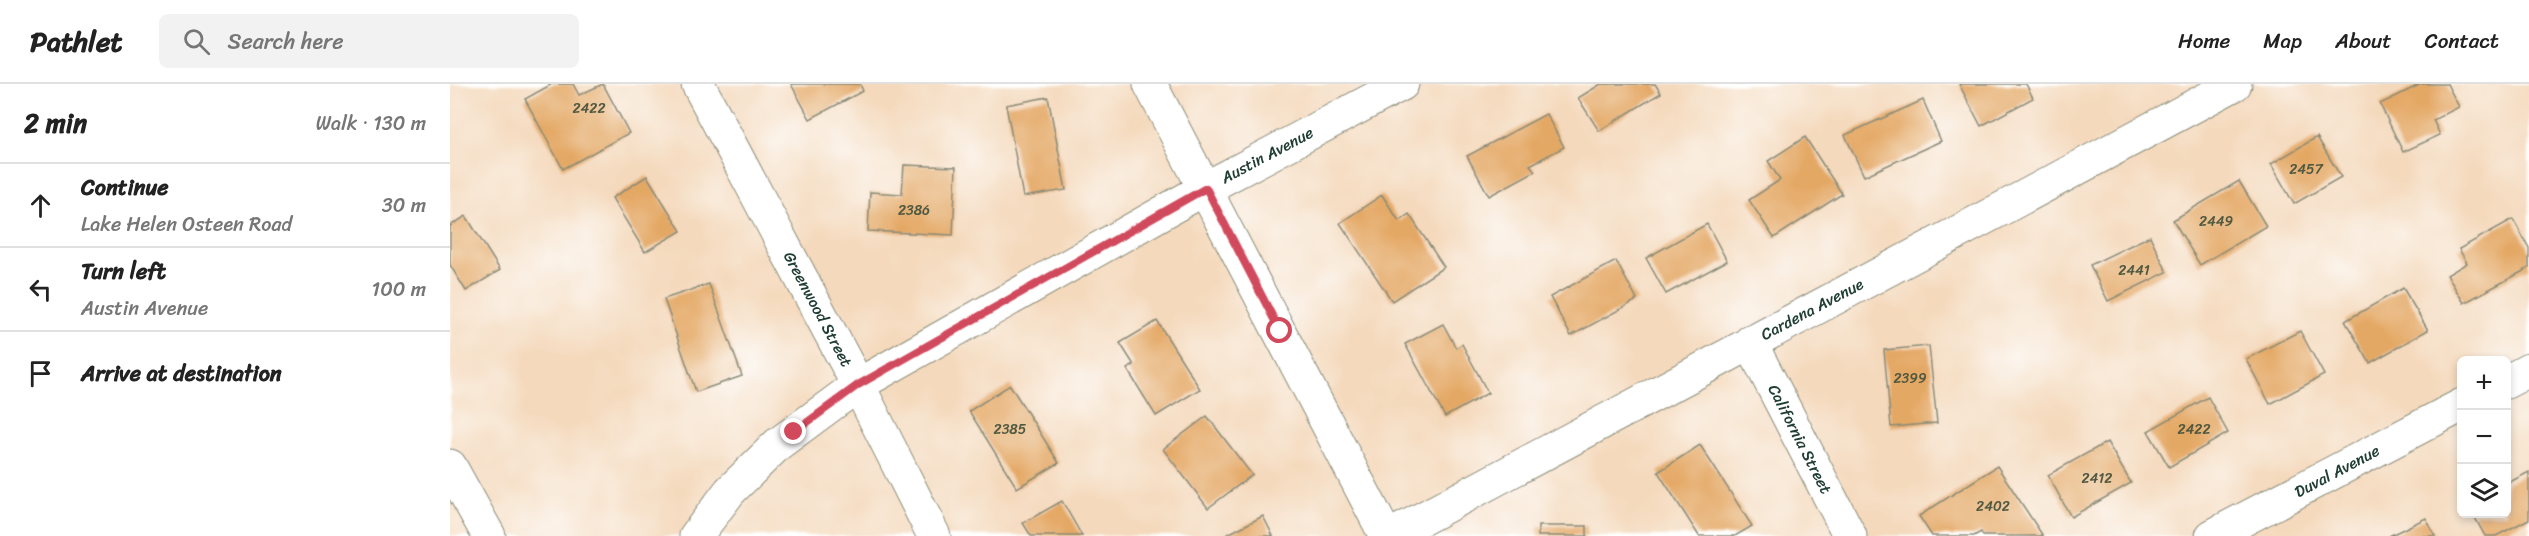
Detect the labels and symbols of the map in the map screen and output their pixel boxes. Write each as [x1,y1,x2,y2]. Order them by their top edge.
house number: 2422 [573,96,605,121]
street label: Austin Avenue [1214,118,1319,192]
house number: 2457 [2289,157,2324,182]
house number: 2386 [898,198,930,223]
house number: 2449 [2199,209,2233,234]
street label: Greenwood Street [775,246,861,372]
house number: 2441 [2118,258,2150,283]
street label: Cardena Avenue [1755,269,1869,348]
route start [1266,317,1292,343]
house number: 2399 [1894,366,1927,391]
street label: California Street [1760,379,1840,499]
house number: 2385 [994,417,1027,442]
house number: 2422 [2178,417,2210,442]
route end [780,418,806,444]
street label: Duval Avenue [2289,436,2385,506]
house number: 2412 [2082,466,2112,491]
house number: 2402 [1976,494,2010,519]

